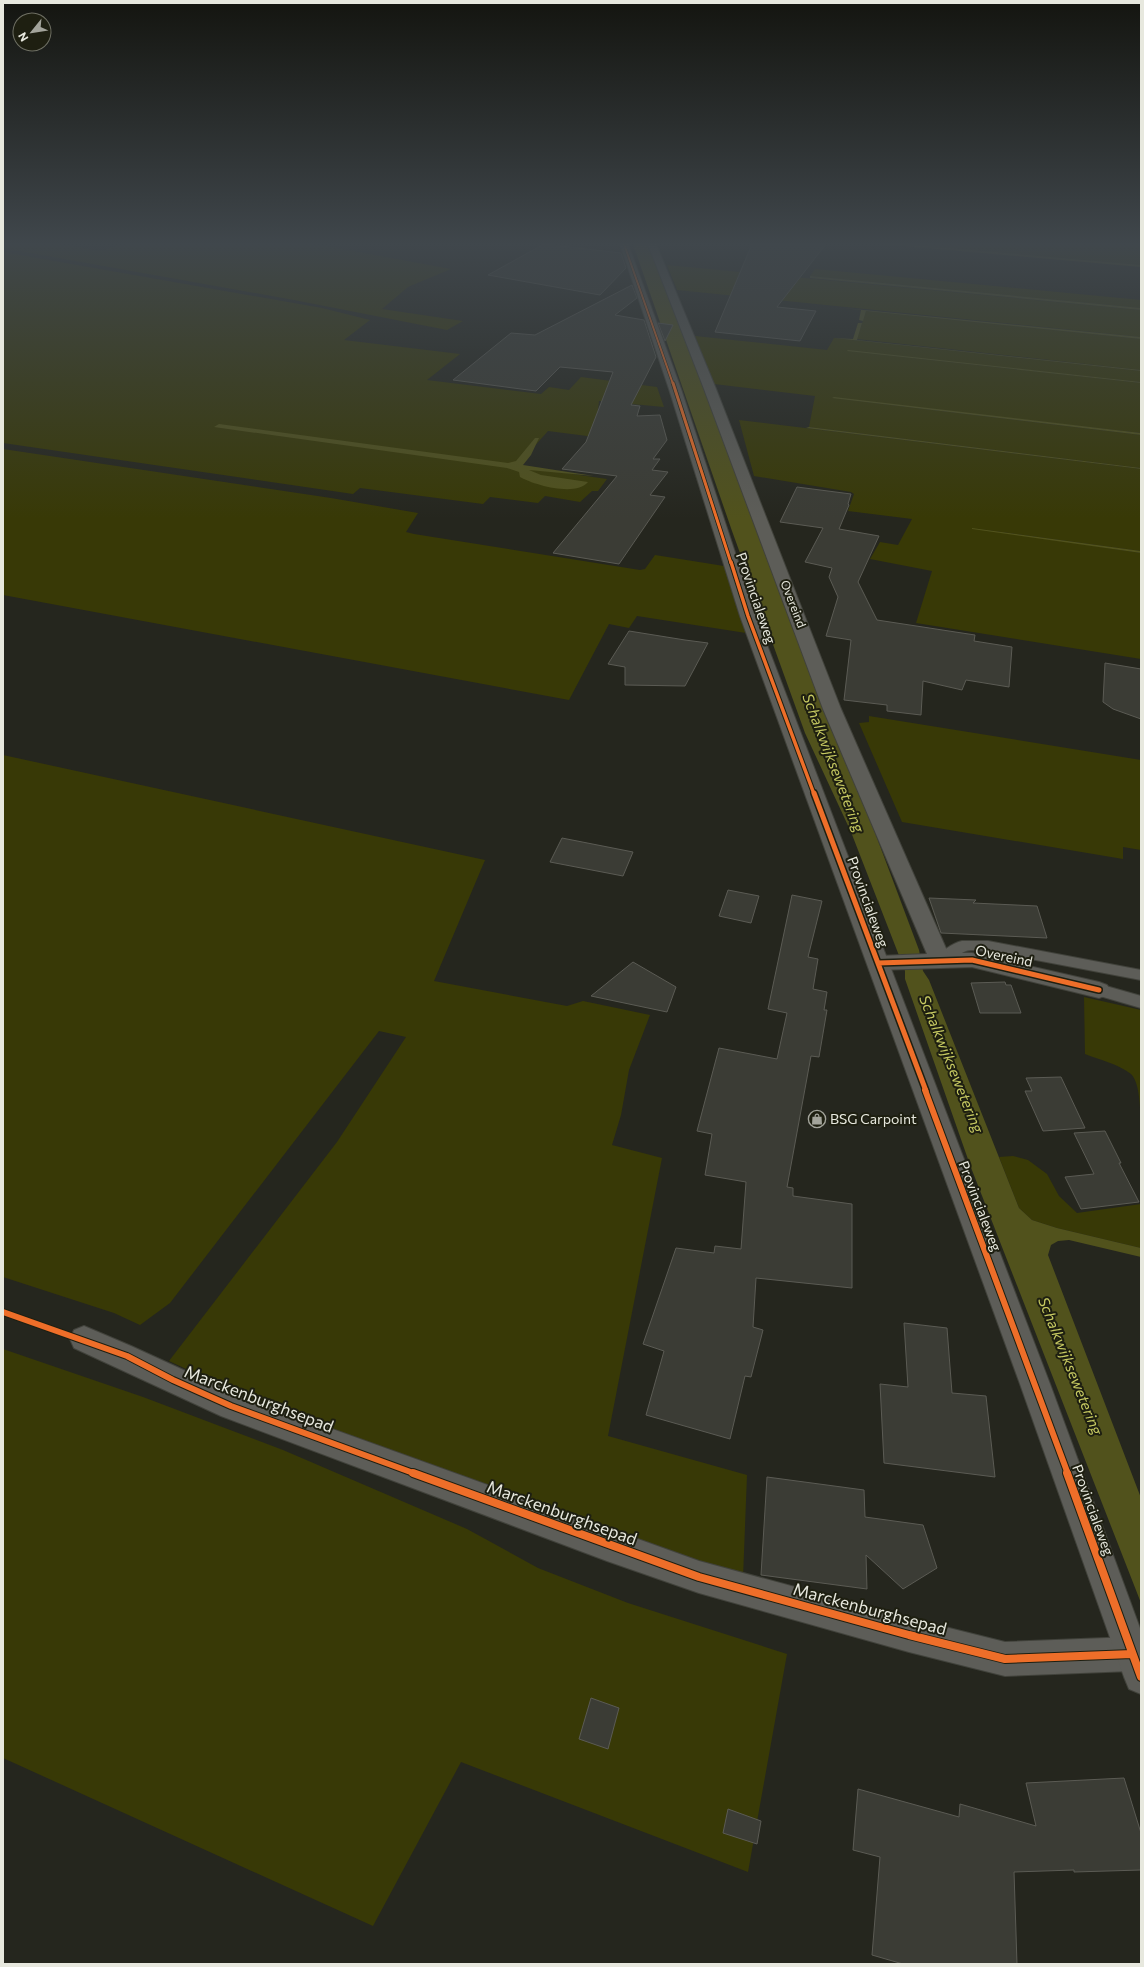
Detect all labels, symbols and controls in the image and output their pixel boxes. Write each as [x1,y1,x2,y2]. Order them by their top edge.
north arrow [12,12,52,52]
text: N [15,30,31,44]
street label: Provincialeweg [733,550,780,646]
street label: Overeind [778,578,809,629]
water label: Schalkwijksewetering [799,691,869,835]
street label: Provincialeweg [844,854,893,950]
street label: Overeind [974,941,1034,970]
water label: Schalkwijksewetering [916,992,988,1136]
shop icon: BSG Carpoint [807,1109,827,1129]
place label: BSG Carpoint [830,1110,917,1127]
street label: Provincialeweg [955,1158,1006,1254]
water label: Schalkwijksewetering [1035,1294,1107,1438]
street label: Marckenburghsepad [182,1360,337,1437]
street label: Provincialeweg [1069,1462,1118,1558]
street label: Marckenburghsepad [484,1476,640,1549]
street label: Marckenburghsepad [791,1578,949,1639]

